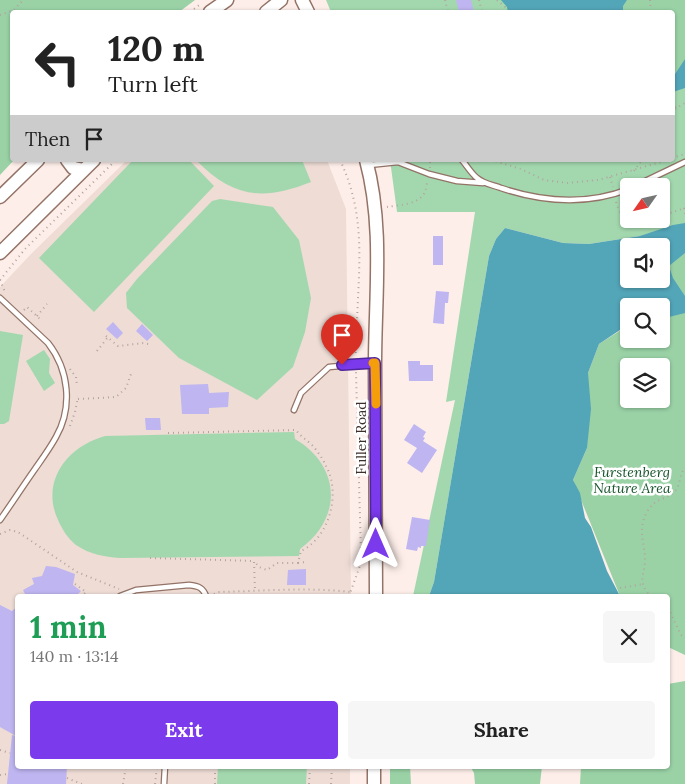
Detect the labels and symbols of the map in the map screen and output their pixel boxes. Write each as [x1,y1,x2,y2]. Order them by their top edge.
north arrow [620,178,670,228]
pin [321,314,363,365]
street label: Fuller Road [352,401,370,475]
park label: Furstenberg Nature Area [593,463,671,497]
position arrow [349,517,401,569]

